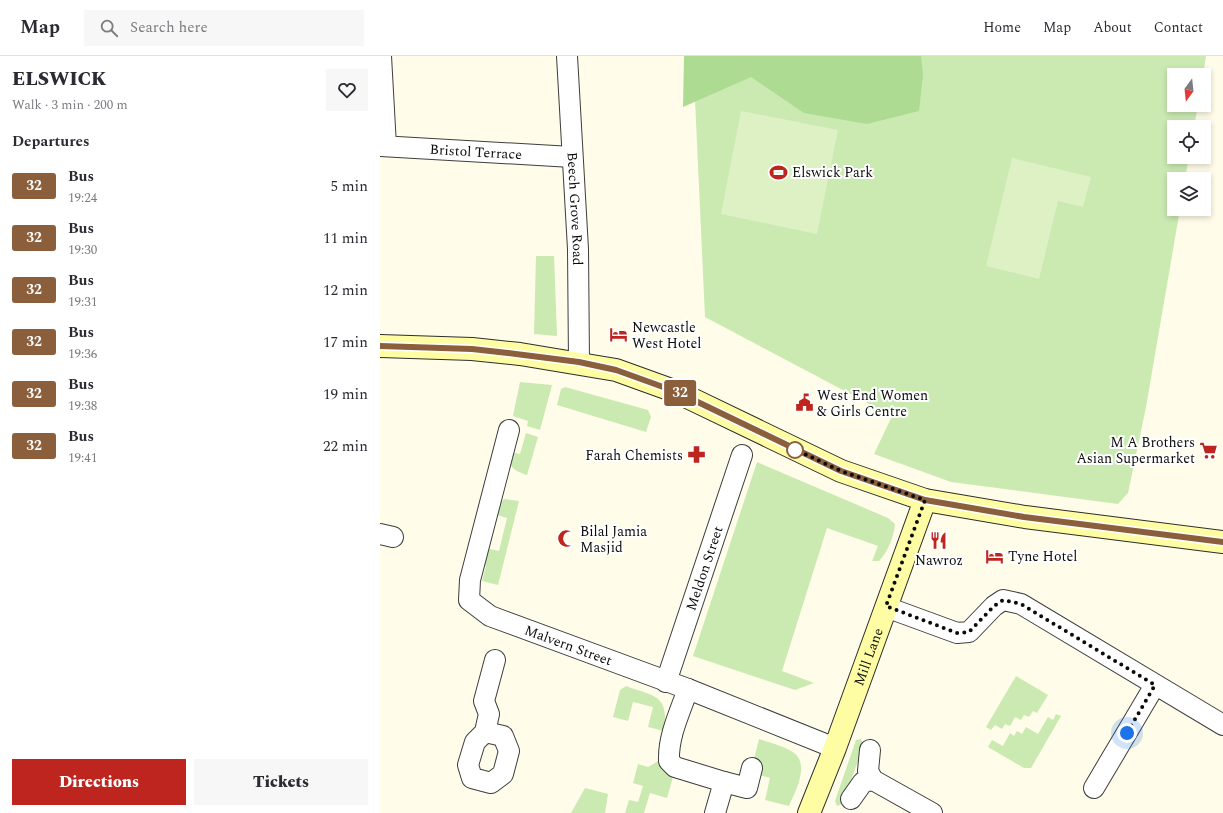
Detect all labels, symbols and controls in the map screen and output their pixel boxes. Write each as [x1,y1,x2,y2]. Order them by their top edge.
search box [84,10,364,46]
text: Map [20,13,60,42]
text: Search here [130,16,208,39]
icon: search [98,17,120,39]
text: Home [983,17,1021,38]
text: Map [1043,17,1071,38]
text: About [1093,17,1132,38]
text: Contact [1154,17,1203,38]
text: ELSWICK [12,65,106,94]
north arrow [1167,68,1211,112]
map controls [1167,68,1211,216]
button: heart [326,69,368,111]
text: Walk · 3 min · 200 m [12,95,128,115]
button: locate [1167,120,1211,164]
text: Departures [12,130,90,153]
street label: Bristol Terrace [429,139,523,165]
street label: Beech Grove Road [561,151,588,266]
sports icon: Elswick Park [769,162,789,182]
place label: Elswick Park [792,162,873,183]
text: Bus [68,165,94,188]
button: layers [1167,172,1211,216]
text: 32 [26,175,42,196]
text: 5 min [330,175,368,198]
text: 19:24 [68,188,97,208]
text: Bus [68,217,94,240]
text: 32 [26,227,42,248]
text: 11 min [323,227,368,250]
text: 19:30 [68,240,97,260]
text: Bus [68,269,94,292]
text: 32 [26,279,42,300]
text: 12 min [323,279,368,302]
text: 19:31 [68,292,97,312]
place label: Newcastle West Hotel [632,317,701,354]
text: Bus [68,321,94,344]
hotel icon: Newcastle West Hotel [609,325,629,345]
text: 32 [26,331,42,352]
text: 17 min [323,331,368,354]
text: 19:36 [68,344,97,364]
text: Bus [68,373,94,396]
line badge: 32 [662,380,698,406]
text: 32 [672,382,688,403]
text: 32 [26,383,42,404]
text: 19 min [323,383,368,406]
place label: West End Women & Girls Centre [817,385,928,422]
public building icon: West End Women & Girls Centre [794,393,814,413]
text: 19:38 [68,396,97,416]
text: Bus [68,425,94,448]
place label: M A Brothers Asian Supermarket [1076,432,1195,469]
text: 32 [26,435,42,456]
text: 22 min [323,435,368,458]
supermarket icon: M A Brothers Asian Supermarket [1198,440,1218,460]
unlabelled marker [786,441,804,459]
place label: Farah Chemists [585,445,683,466]
pharmacy icon: Farah Chemists [686,445,706,465]
text: 19:41 [68,448,97,468]
place label: Bilal Jamia Masjid [580,521,647,558]
street label: Meldon Street [681,523,729,614]
mosque icon: Bilal Jamia Masjid [557,529,577,549]
restaurant icon: Nawroz [929,530,949,550]
hotel icon: Tyne Hotel [985,546,1005,566]
place label: Tyne Hotel [1008,546,1077,567]
place label: Nawroz [915,550,963,571]
street label: Malvern Street [522,620,615,671]
street label: Mill Lane [848,625,889,689]
your location [1117,723,1137,743]
button: Directions [12,759,186,805]
button: Tickets [194,759,368,805]

